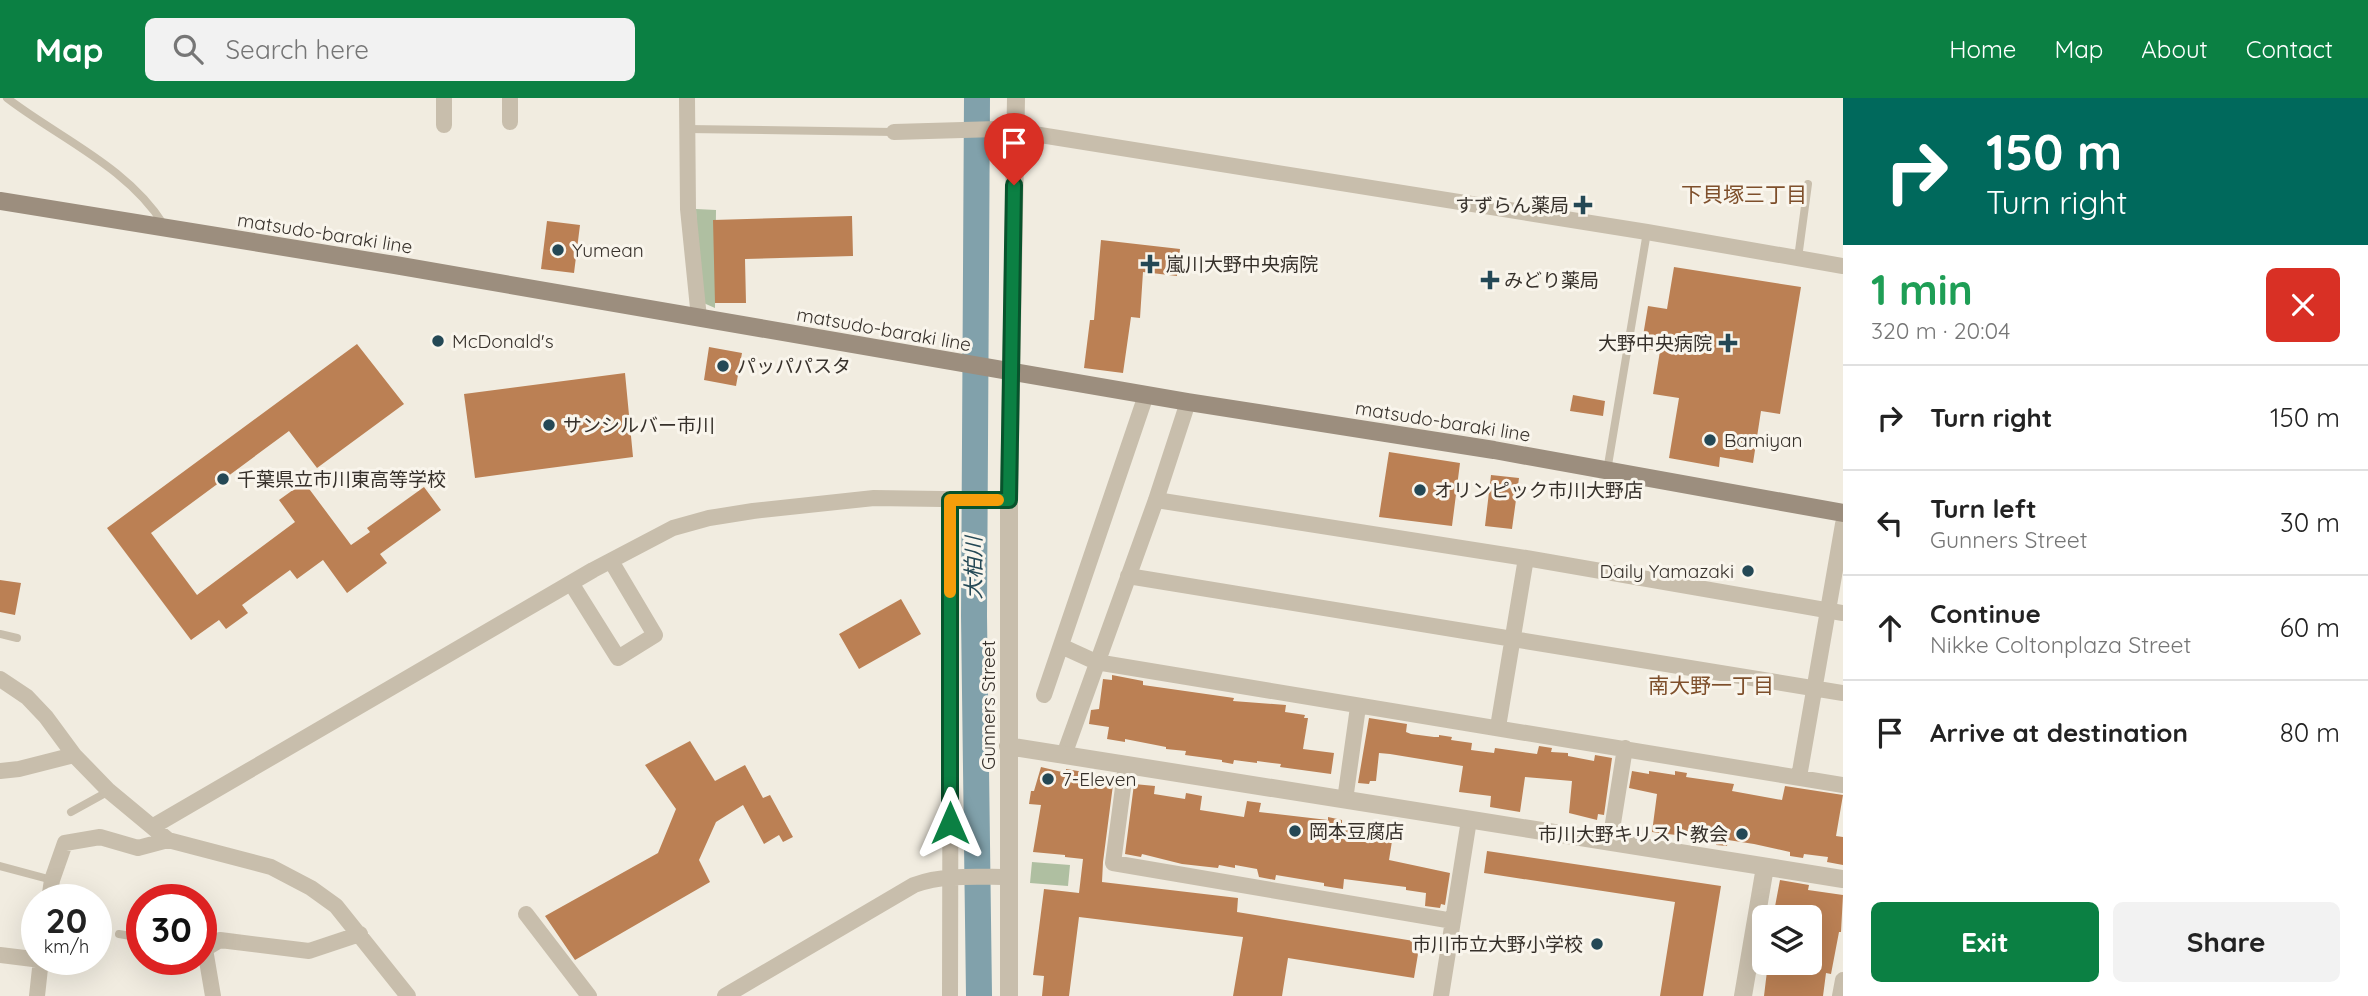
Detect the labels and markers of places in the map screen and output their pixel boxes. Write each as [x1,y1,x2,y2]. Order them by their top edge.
pin [984,113,1044,185]
place label: すずらん薬局 [1455,193,1569,217]
marker: すずらん薬局 [1575,197,1591,213]
place label: Yumean [572,238,644,262]
marker: Yumean [550,242,566,258]
place label: 嵐川大野中央病院 [1166,252,1318,276]
marker: 嵐川大野中央病院 [1140,254,1160,274]
place label: みどり薬局 [1504,268,1599,292]
marker: みどり薬局 [1482,272,1498,288]
place label: McDonald's [452,329,554,353]
place label: 大野中央病院 [1598,331,1712,355]
marker: McDonald's [430,333,446,349]
marker: 大野中央病院 [1718,333,1738,353]
place label: パッパパスタ [737,354,851,378]
marker: パッパパスタ [715,358,731,374]
place label: サンシルバー市川 [563,413,715,437]
marker: サンシルバー市川 [541,417,557,433]
place label: Bamiyan [1724,428,1803,452]
marker: Bamiyan [1702,432,1718,448]
place label: 千葉県立市川東高等学校 [237,467,446,491]
marker: 千葉県立市川東高等学校 [215,471,231,487]
place label: オリンピック市川大野店 [1434,478,1643,502]
marker: オリンピック市川大野店 [1412,482,1428,498]
place label: Daily Yamazaki [1599,559,1734,583]
marker: Daily Yamazaki [1740,563,1756,579]
place label: 7-Eleven [1062,767,1136,791]
marker: 7-Eleven [1040,771,1056,787]
place label: 岡本豆腐店 [1309,819,1404,843]
place label: 市川大野キリスト教会 [1538,822,1728,846]
marker: 岡本豆腐店 [1287,823,1303,839]
marker: 市川大野キリスト教会 [1734,826,1750,842]
place label: 市川市立大野小学校 [1412,932,1583,956]
marker: 市川市立大野小学校 [1589,936,1605,952]

